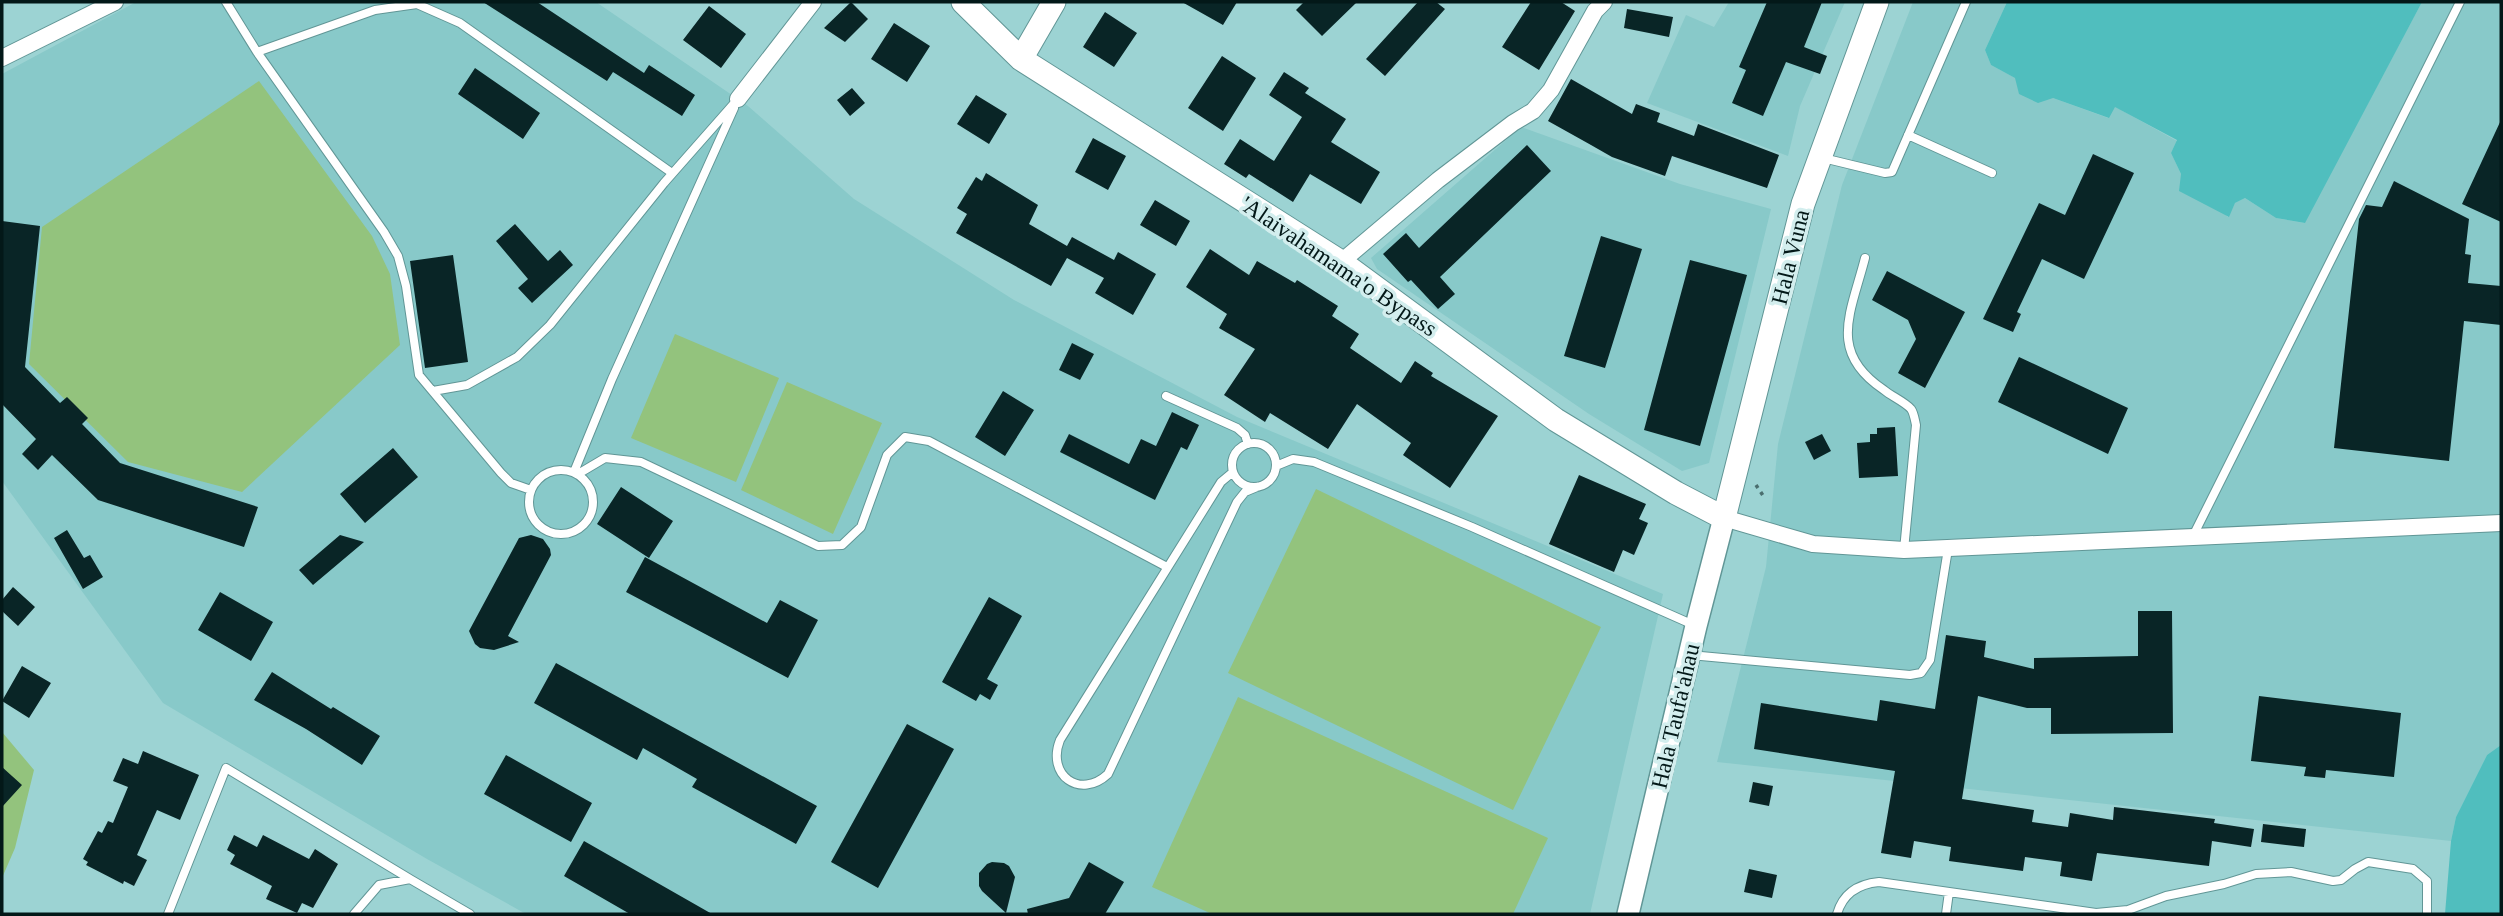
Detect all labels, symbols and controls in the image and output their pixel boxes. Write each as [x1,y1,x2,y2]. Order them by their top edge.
street label: 'Alaivahamama'o Bypass [1236,191,1442,341]
street label: Hala Vuna [1767,207,1814,307]
street label: Hala Taufa'ahau [1647,641,1704,791]

